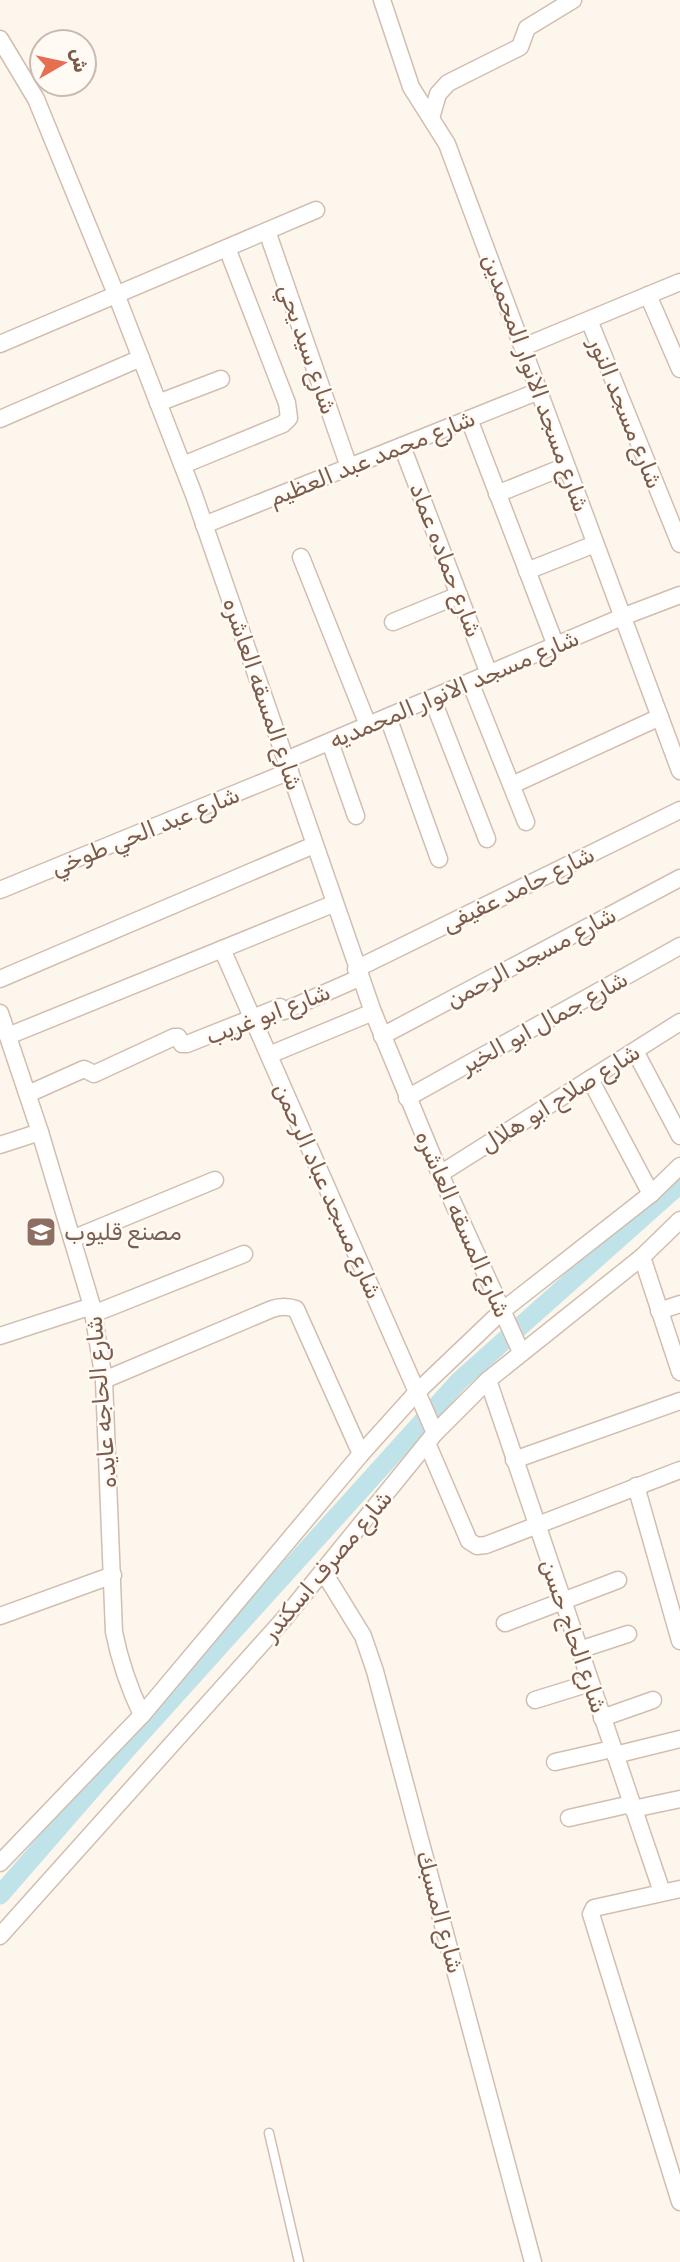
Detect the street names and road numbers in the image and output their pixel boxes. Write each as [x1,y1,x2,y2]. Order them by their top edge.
street label: شارع مسجد الانوار المحمدين [474,250,596,516]
street label: شارع سيد يحي [270,280,343,419]
street label: شارع مسجد النور [580,332,669,493]
street label: شارع محمد عبد العظيم [265,404,480,514]
street label: شارع حماده عماد [402,479,488,642]
street label: شارع المسقه العاشره [215,594,309,795]
street label: شارع مسجد الانوار المحمديه [325,624,584,756]
street label: شارع عبد الحي طوخي [46,780,245,884]
street label: شارع حامد عفيفى [437,840,600,940]
street label: شارع مسجد الرحمن [441,900,622,1015]
street label: شارع جمال ابو الخير [454,964,634,1082]
street label: شارع ابو غريب [202,977,335,1052]
street label: شارع صلاح ابو هلال [475,1038,646,1160]
street label: شارع مسجد عباد الرحمن [266,1079,388,1304]
street label: شارع المسقه العاشره [407,1126,517,1323]
street label: شارع الحاجه عايده [80,1315,124,1489]
street label: شارع مصرف اسكندر [255,1484,400,1649]
street label: شارع الحاج حسن [533,1555,613,1717]
street label: شارع المسبك [408,1848,470,1977]

